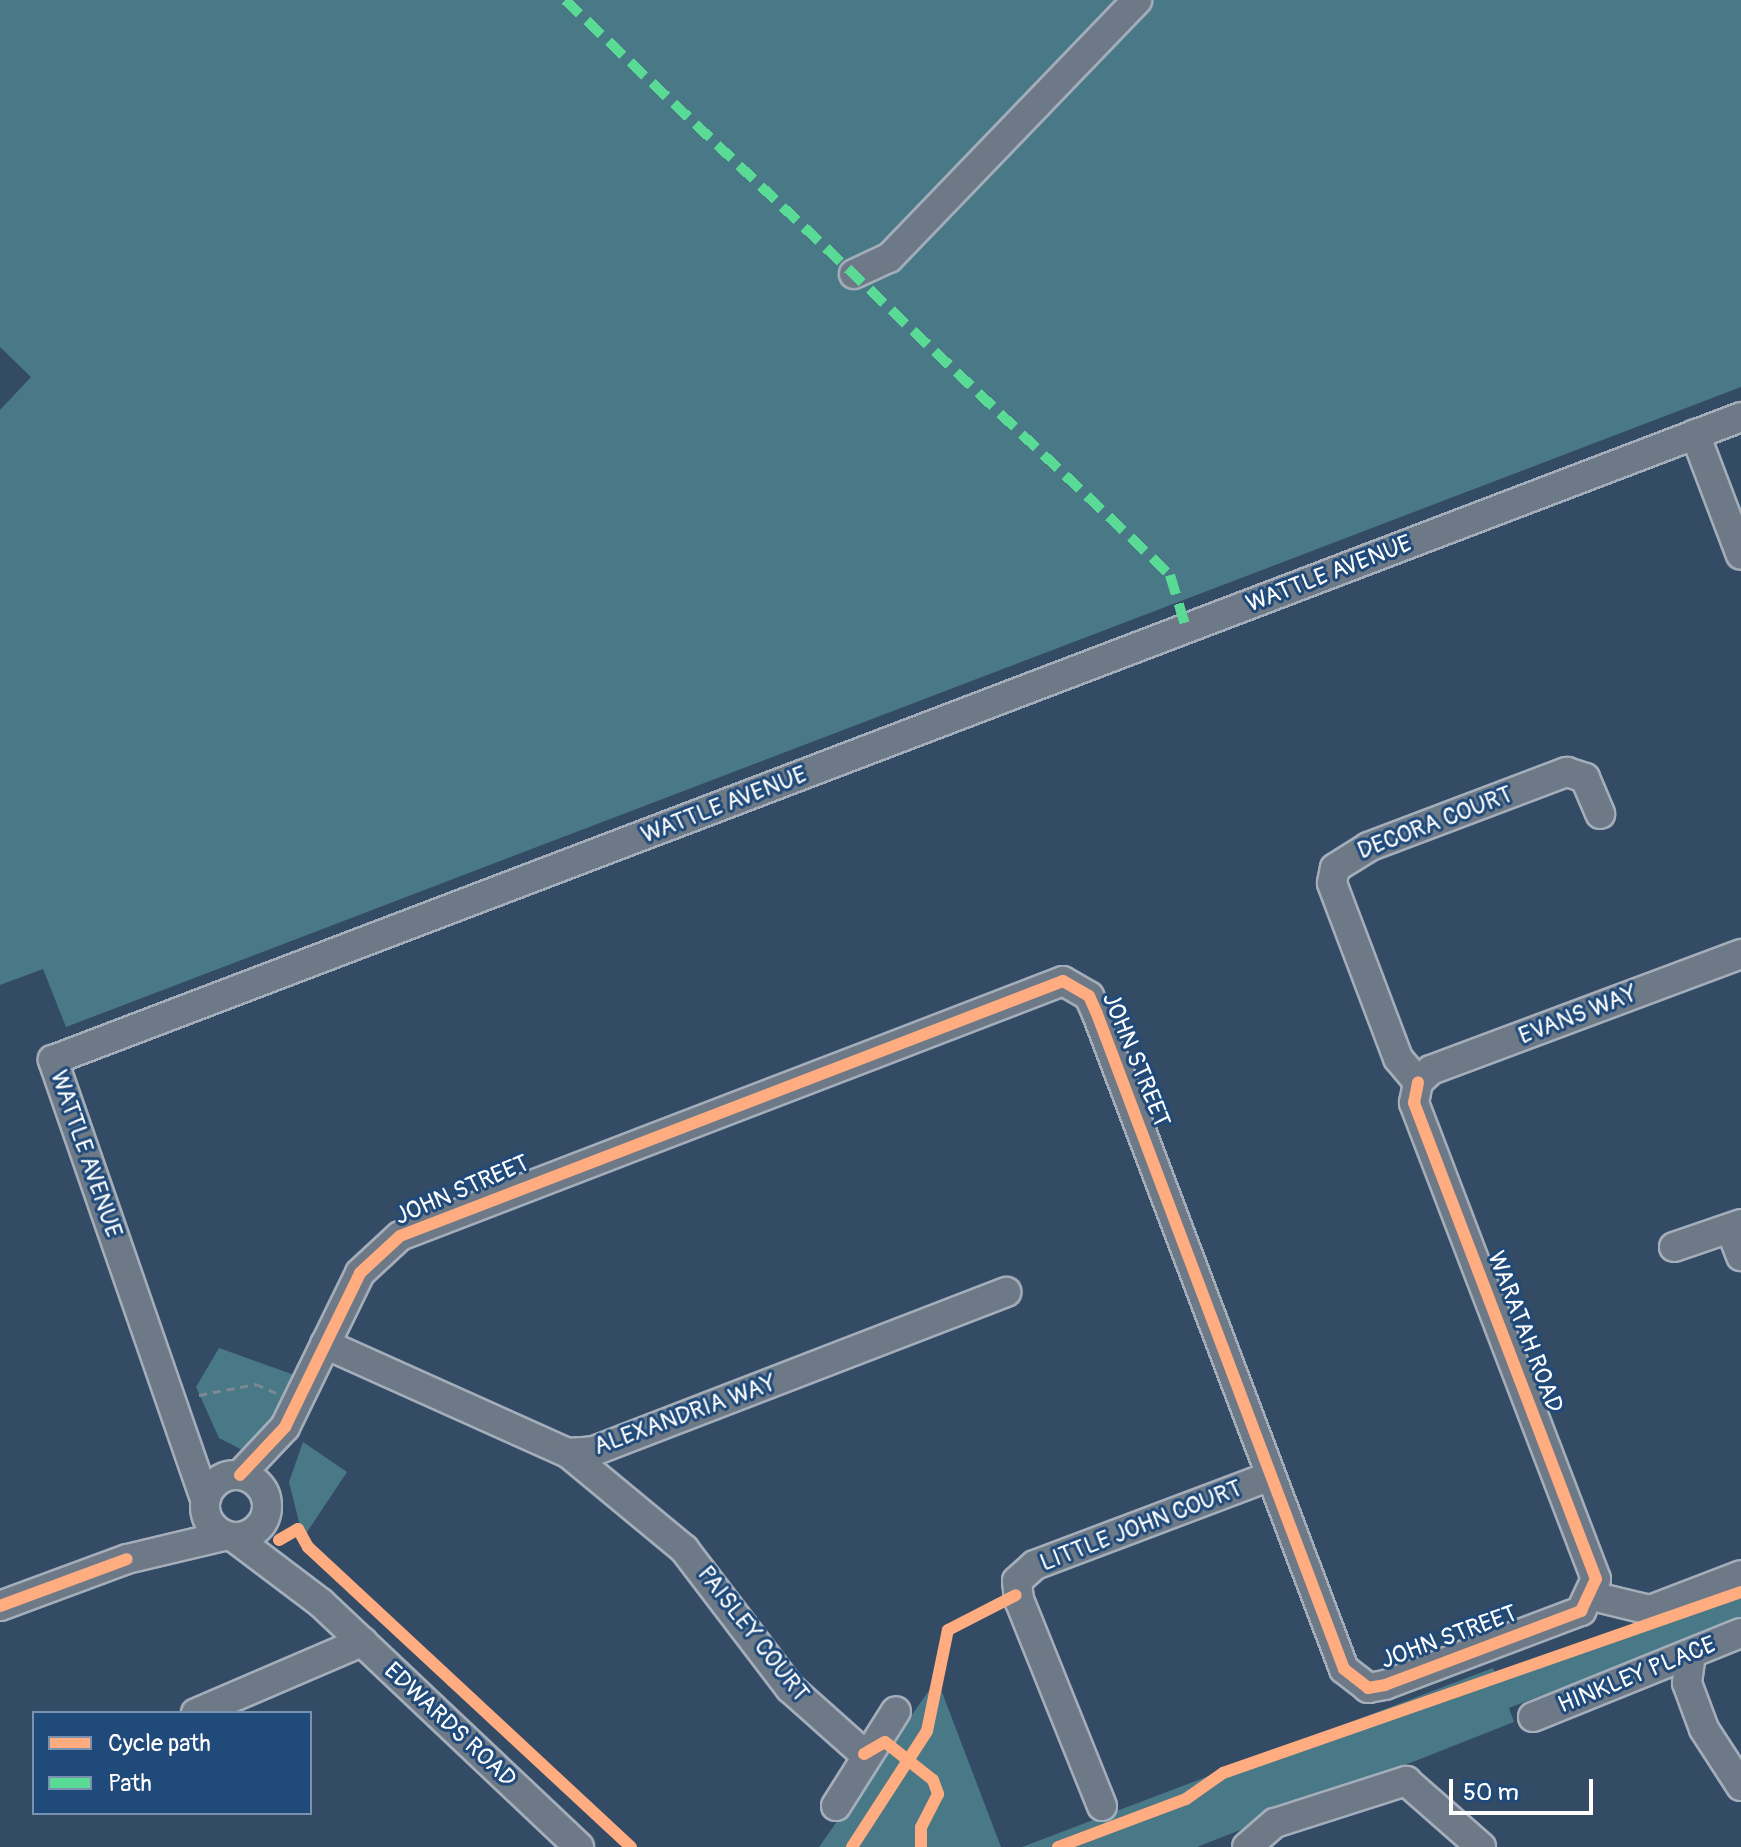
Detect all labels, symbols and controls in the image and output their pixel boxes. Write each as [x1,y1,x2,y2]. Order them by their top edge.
street label: WATTLE AVENUE [1242,529,1416,619]
street label: WATTLE AVENUE [637,760,811,850]
street label: DECORA COURT [1354,780,1516,866]
street label: EVANS WAY [1515,979,1641,1051]
street label: JOHN STREET [1096,988,1176,1132]
street label: WATTLE AVENUE [44,1067,128,1241]
street label: JOHN STREET [391,1149,533,1231]
street label: WARATAH ROAD [1481,1247,1569,1417]
street label: ALEXANDRIA WAY [590,1369,780,1461]
street label: LITTLE JOHN COURT [1036,1474,1246,1578]
street label: PAISLEY COURT [691,1560,815,1708]
street label: JOHN STREET [1377,1599,1521,1675]
street label: HINKLEY PLACE [1554,1630,1720,1720]
street label: EDWARDS ROAD [378,1656,522,1794]
legend [32,1711,312,1815]
text: Cycle path [108,1729,211,1758]
scale bar [1453,1763,1597,1813]
text: Path [108,1769,152,1798]
text: 50 m [1463,1778,1519,1807]

